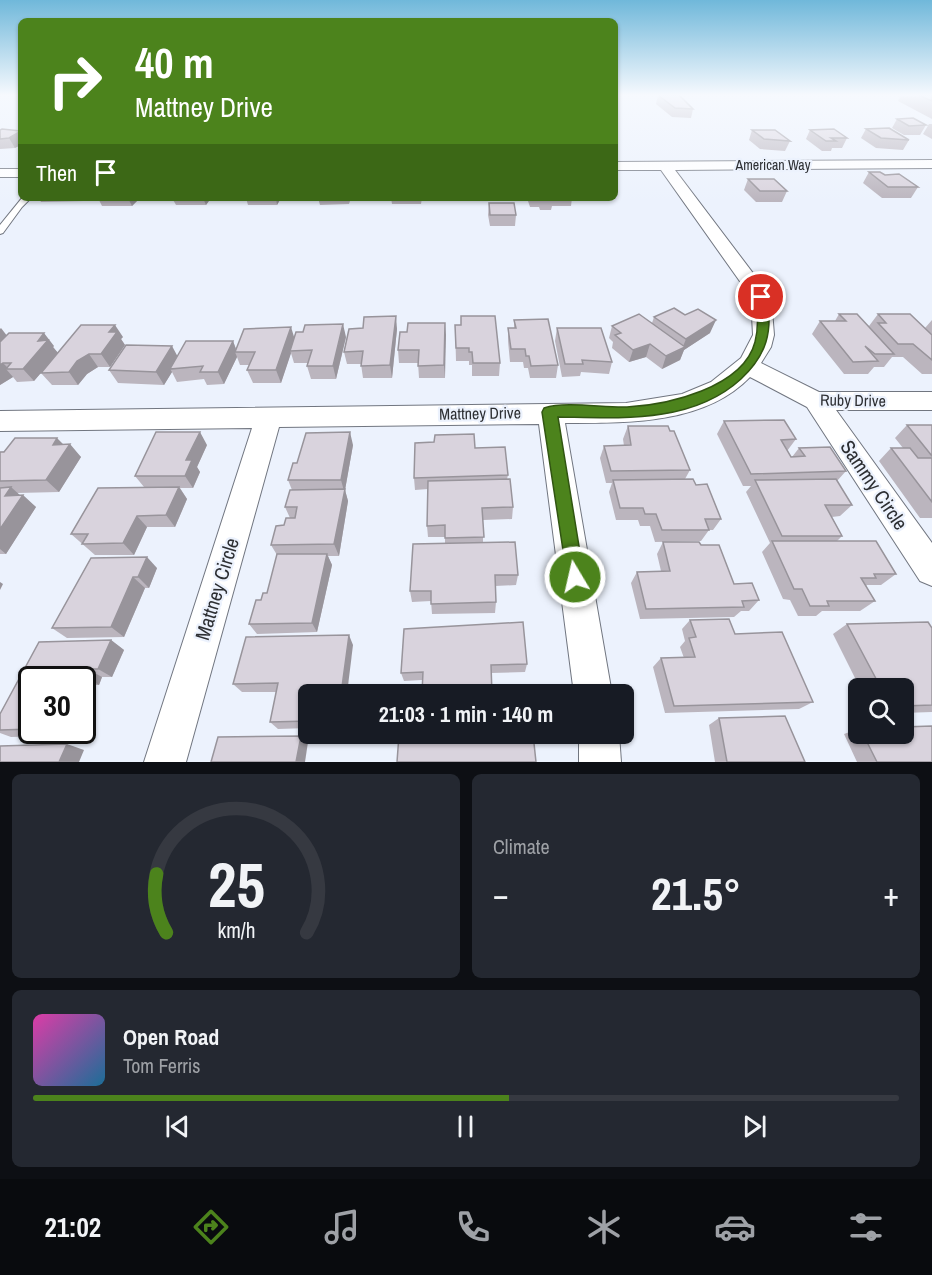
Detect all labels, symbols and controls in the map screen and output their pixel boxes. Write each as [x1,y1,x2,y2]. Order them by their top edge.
text: 40 m [135,35,214,91]
icon: right [36,42,114,120]
text: Mattney Drive [135,89,273,125]
icon: arrive [89,156,122,189]
street label: American Way [735,156,811,174]
text: Then [36,158,77,188]
pin [735,271,786,322]
icon: arrive [744,280,777,313]
street label: Ruby Drive [820,388,886,412]
street label: Mattney Drive [439,401,521,425]
street label: Sammy Circle [834,434,914,535]
street label: Mattney Circle [188,534,245,643]
position arrow [543,545,607,609]
speed limit sign: 30 [18,666,96,744]
map controls [848,678,914,744]
button: search [848,678,914,744]
text: 21:03 · 1 min · 140 m [379,699,553,729]
text: Climate [493,833,550,860]
text: 25 [208,842,264,926]
text: 21.5° [651,863,741,924]
text: − [493,872,509,916]
text: + [883,872,899,916]
text: km/h [217,916,255,945]
text: Open Road [123,1022,219,1052]
text: Tom Ferris [123,1052,201,1079]
icon: previous [161,1110,194,1143]
icon: pause [449,1110,482,1143]
icon: next [738,1110,771,1143]
icon: directions [190,1206,232,1248]
icon: music [321,1206,363,1248]
icon: phone [452,1206,494,1248]
icon: climate [583,1206,625,1248]
icon: car [714,1206,756,1248]
icon: filters [845,1206,887,1248]
text: 21:02 [45,1209,101,1245]

